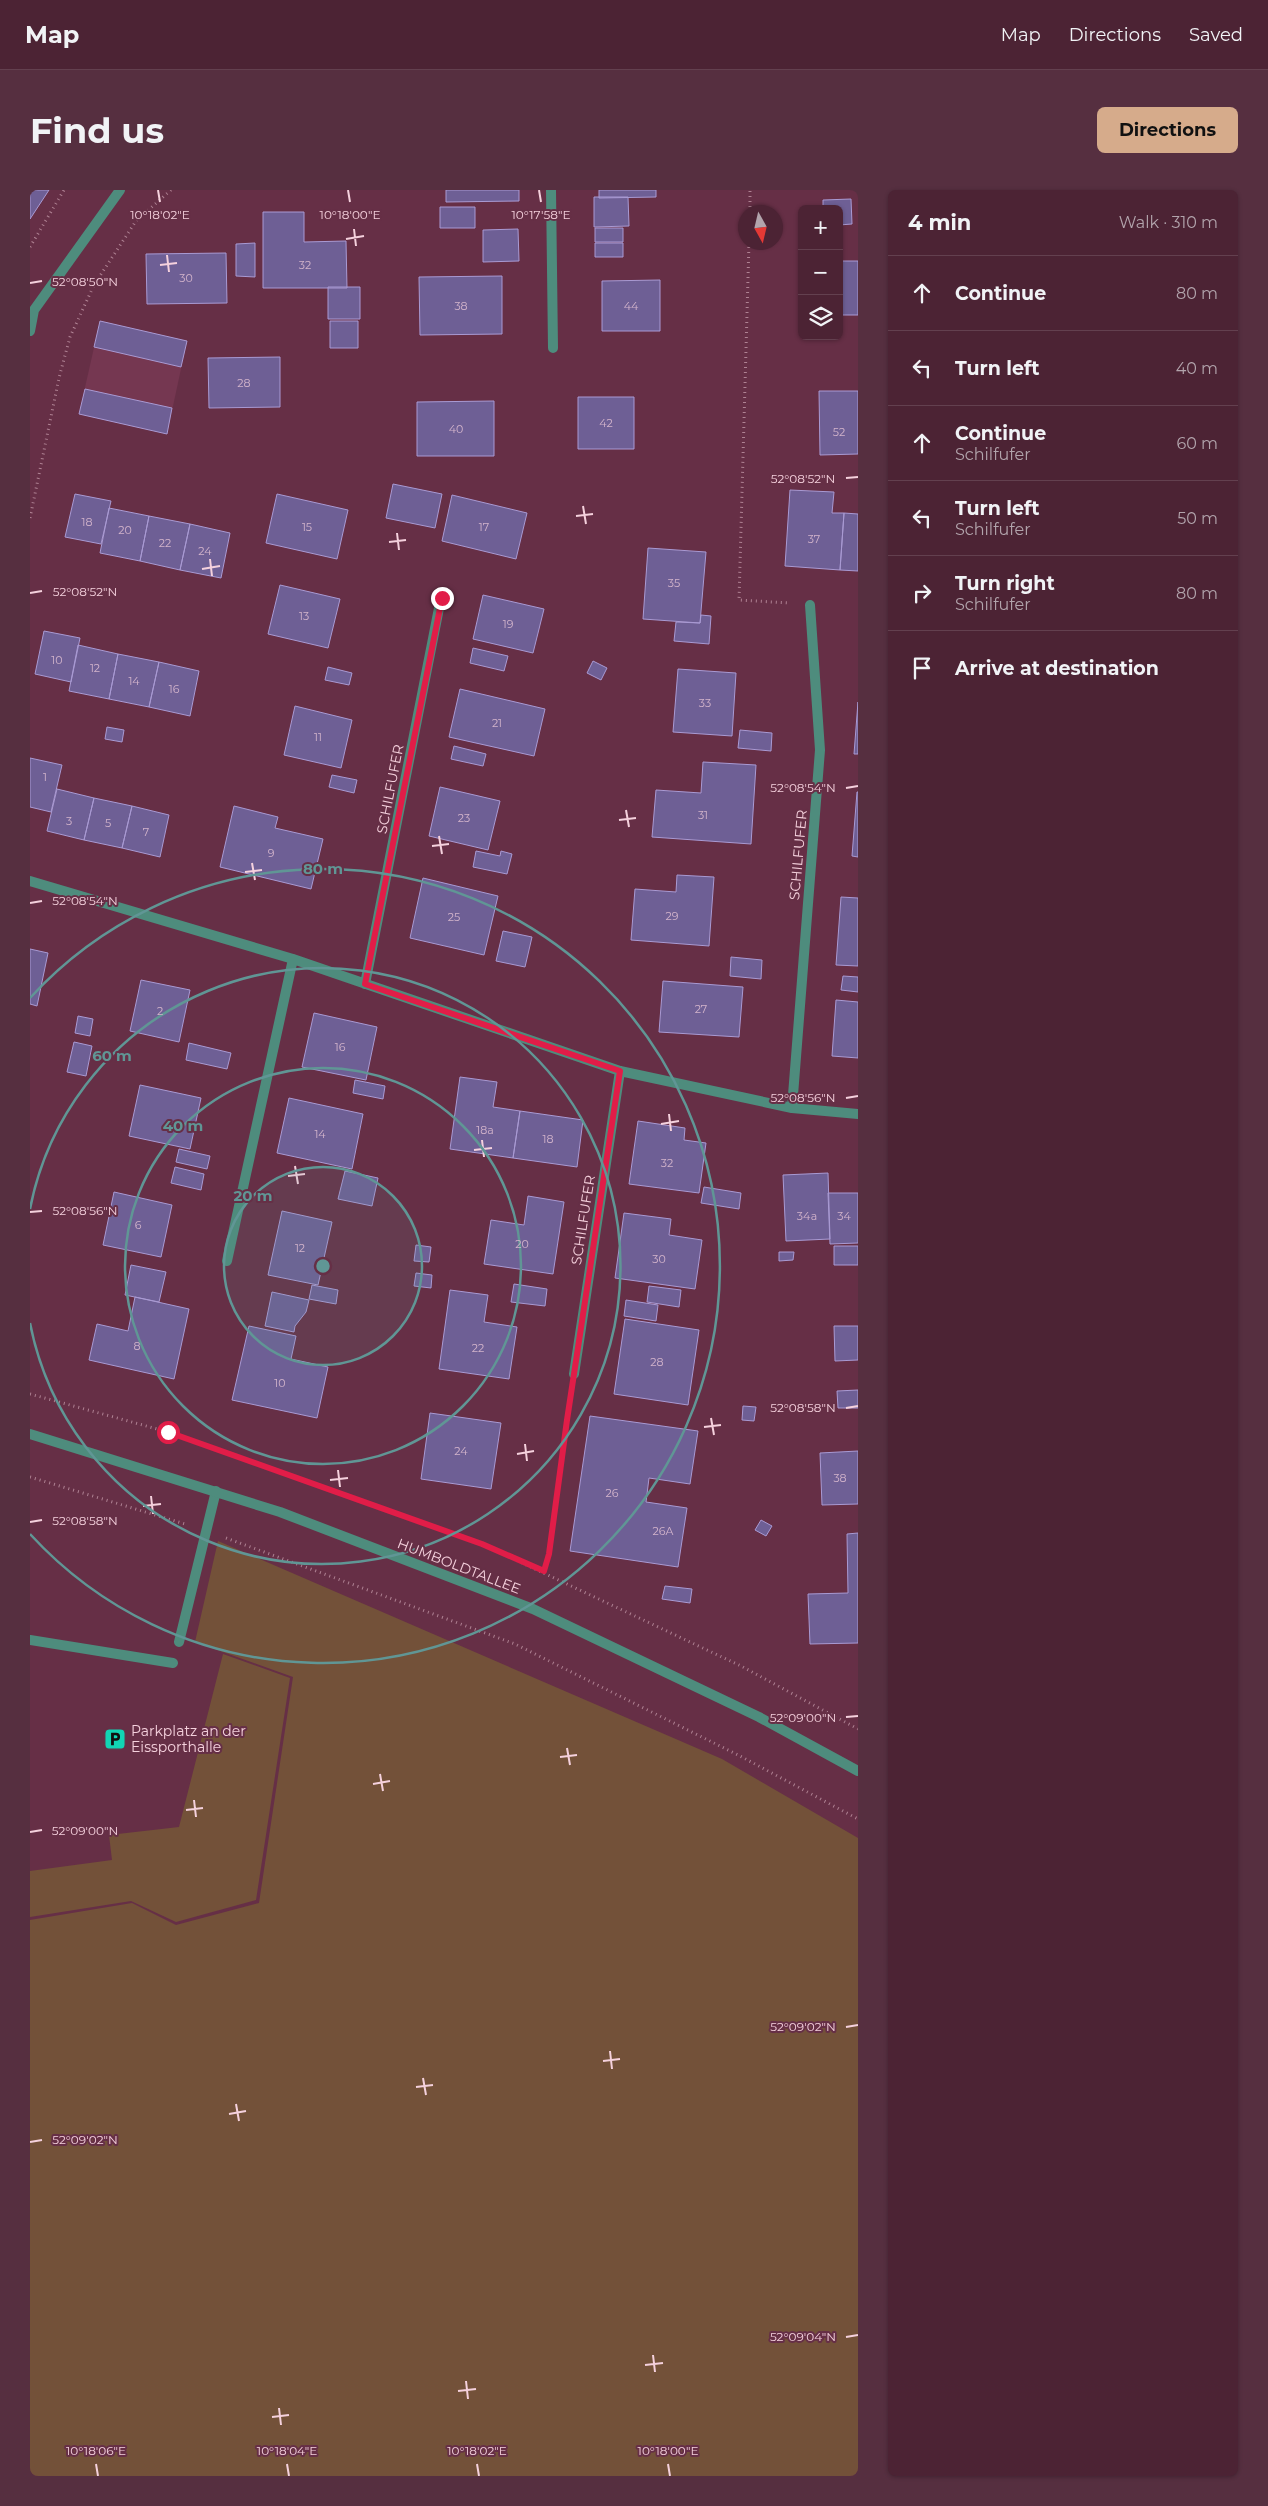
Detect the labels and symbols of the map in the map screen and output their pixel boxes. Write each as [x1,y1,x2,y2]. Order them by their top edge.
north arrow [738,205,783,250]
text: 10°18'02"E [130,207,190,222]
text: 10°18'00"E [320,207,380,222]
text: 10°17'58"E [511,207,571,222]
house number: 32 [299,258,311,272]
house number: 30 [179,271,193,285]
text: 52°08'50"N [52,274,118,289]
house number: 38 [454,299,468,313]
house number: 44 [624,299,639,313]
house number: 28 [237,376,251,390]
house number: 42 [599,416,613,430]
house number: 40 [449,422,463,436]
house number: 52 [833,425,845,439]
text: 52°08'52"N [771,471,835,486]
house number: 18 [82,515,93,529]
house number: 15 [302,520,312,534]
house number: 17 [479,520,489,534]
house number: 20 [118,523,132,537]
house number: 37 [808,532,820,546]
house number: 22 [159,536,171,550]
house number: 24 [198,544,212,558]
house number: 35 [668,576,680,590]
text: 52°08'52"N [53,584,117,599]
route end [431,587,454,610]
house number: 13 [299,609,309,623]
house number: 19 [503,617,514,631]
house number: 10 [51,653,63,667]
house number: 12 [90,661,100,675]
house number: 14 [128,674,140,688]
house number: 16 [169,682,180,696]
house number: 33 [699,696,711,710]
house number: 21 [492,716,502,730]
house number: 11 [314,730,322,744]
street label: SCHILFUFER [373,743,407,835]
house number: 1 [43,770,47,784]
text: 52°08'54"N [770,780,836,795]
house number: 31 [698,808,708,822]
street label: SCHILFUFER [785,809,811,901]
house number: 23 [458,811,470,825]
house number: 3 [66,814,72,828]
house number: 5 [105,816,111,830]
house number: 7 [143,825,149,839]
house number: 9 [268,846,275,860]
text: 80 m [303,859,343,878]
text: 52°08'54"N [52,893,118,908]
house number: 29 [666,909,679,923]
house number: 25 [448,910,460,924]
house number: 27 [695,1002,707,1016]
house number: 2 [157,1004,163,1018]
house number: 16 [335,1040,346,1054]
text: 60 m [92,1046,132,1065]
text: 52°08'56"N [771,1090,836,1105]
text: 40 m [163,1116,203,1135]
house number: 18a [476,1123,494,1137]
house number: 14 [314,1127,326,1141]
house number: 18 [543,1132,554,1146]
house number: 32 [661,1156,673,1170]
street label: SCHILFUFER [567,1174,599,1266]
text: 20 m [233,1186,273,1205]
text: 52°08'56"N [53,1203,118,1218]
house number: 34a [797,1209,817,1223]
house number: 34 [837,1209,851,1223]
house number: 6 [135,1218,142,1232]
house number: 20 [515,1237,529,1251]
house number: 12 [295,1241,305,1255]
house number: 30 [652,1252,666,1266]
centre of rings [314,1257,332,1275]
house number: 8 [133,1339,141,1353]
house number: 22 [472,1341,484,1355]
house number: 28 [650,1355,664,1369]
house number: 10 [274,1376,286,1390]
text: 52°08'58"N [770,1400,836,1415]
route start [157,1421,180,1444]
house number: 24 [454,1444,468,1458]
house number: 38 [833,1471,847,1485]
house number: 26 [606,1486,619,1500]
text: 52°08'58"N [52,1513,118,1528]
house number: 26A [653,1524,674,1538]
street label: HUMBOLDTALLEE [395,1534,523,1598]
text: 52°09'00"N [770,1710,836,1725]
place label: Parkplatz an der Eissporthalle [131,1722,246,1756]
parking icon: Parkplatz an der Eissporthalle [103,1727,127,1751]
text: 52°09'00"N [52,1823,118,1838]
text: 52°09'02"N [770,2019,836,2034]
text: 52°09'02"N [52,2132,118,2147]
text: 52°09'04"N [770,2329,836,2344]
text: 10°18'06"E [66,2443,126,2458]
text: 10°18'04"E [257,2443,317,2458]
text: 10°18'02"E [447,2443,507,2458]
text: 10°18'00"E [638,2443,698,2458]

